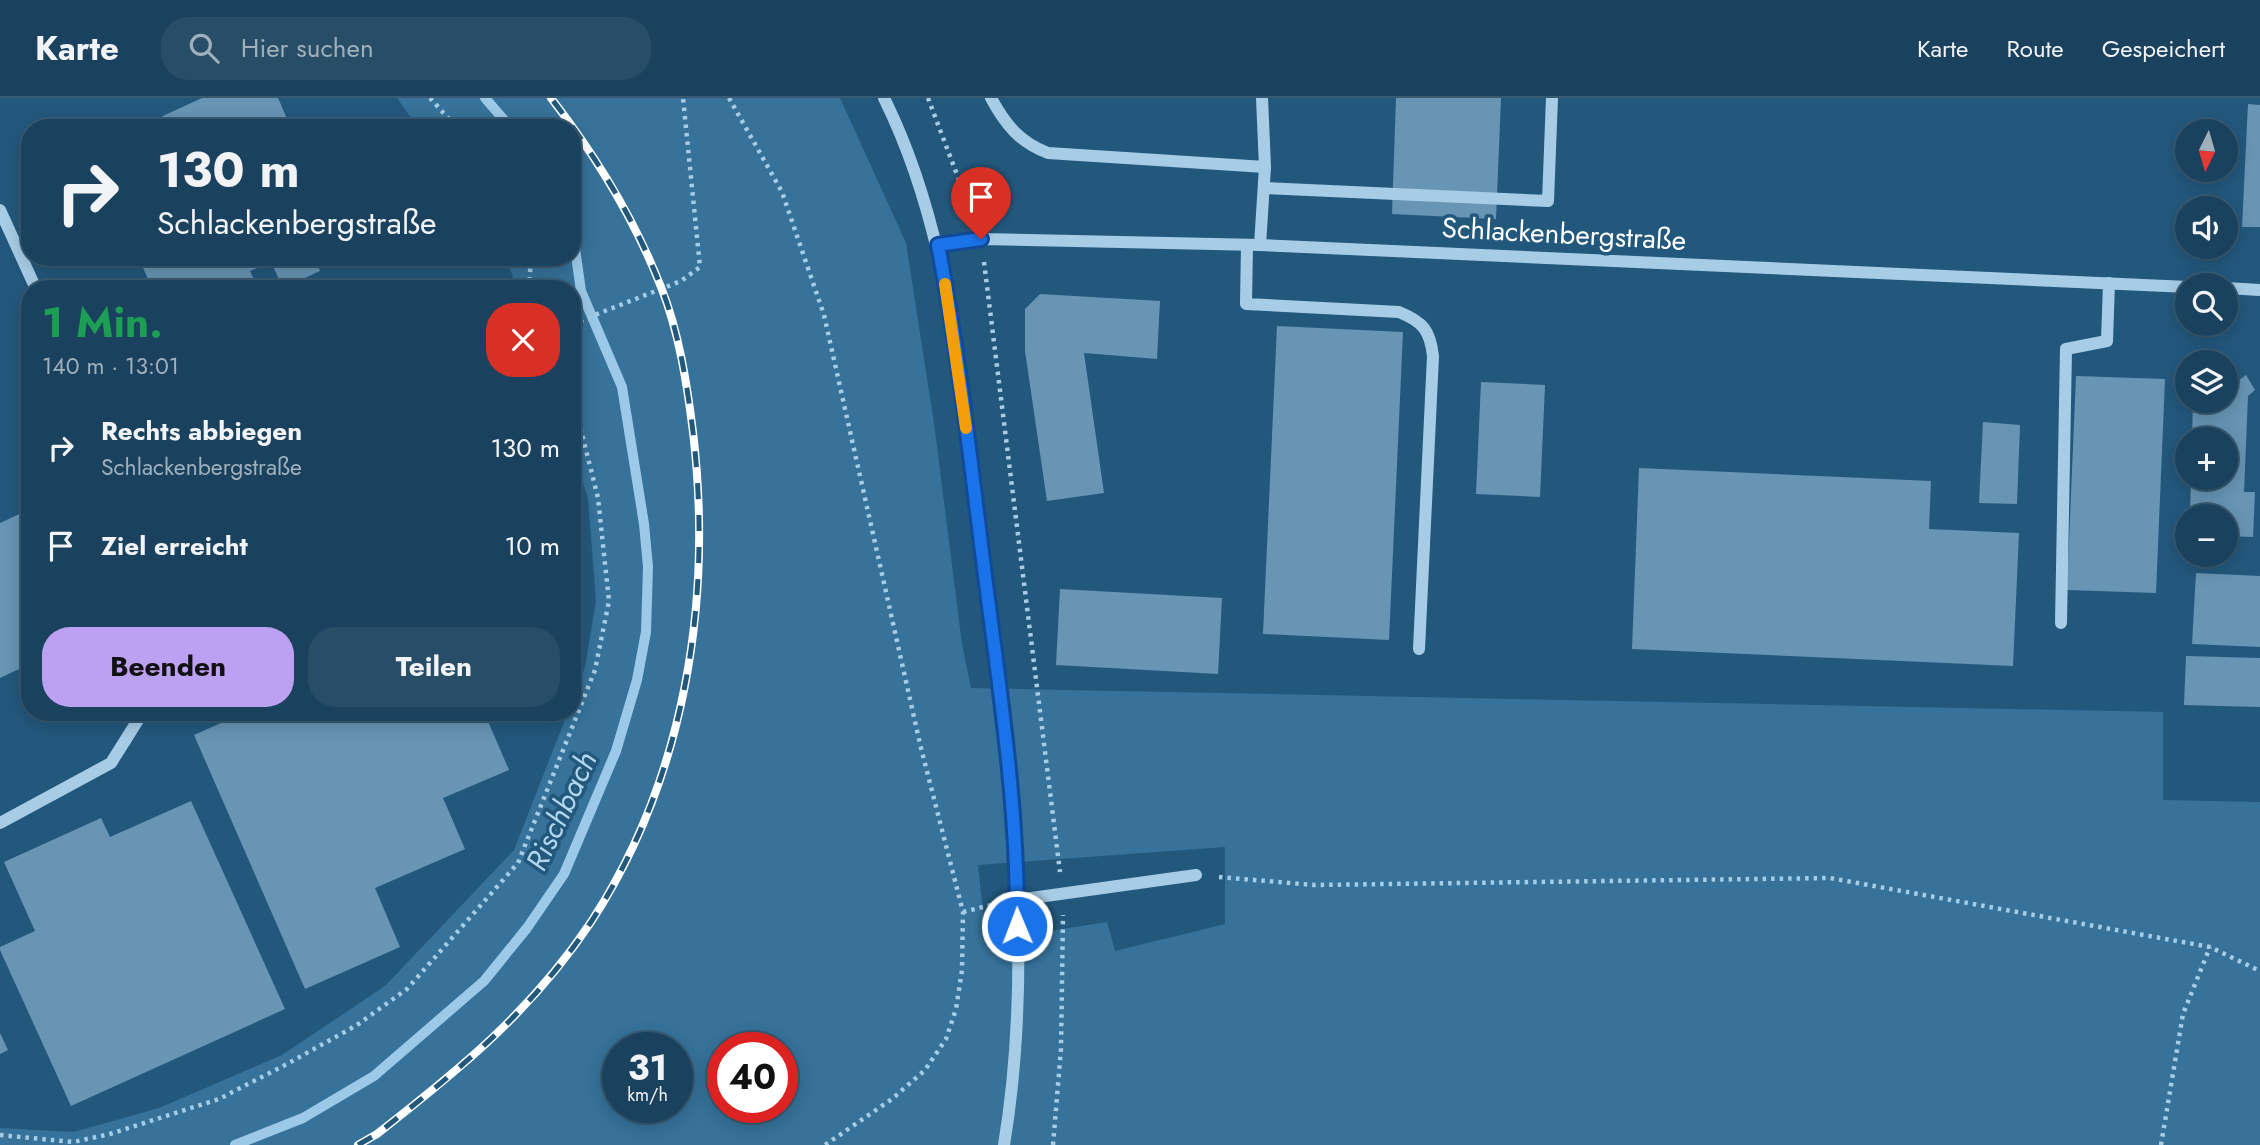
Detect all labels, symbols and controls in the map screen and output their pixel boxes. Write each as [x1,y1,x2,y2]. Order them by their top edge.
search box [161,17,651,80]
text: Karte [35,25,119,72]
icon: search [185,29,223,67]
text: Hier suchen [241,29,374,67]
text: Karte [1917,31,1968,66]
text: Route [2006,31,2064,66]
text: Gespeichert [2102,31,2225,66]
north arrow [2175,119,2238,182]
map controls [2175,119,2238,567]
text: 130 m [157,135,300,205]
icon: right [42,147,133,238]
pin [951,167,1011,239]
icon: arrive [962,178,1000,216]
button: sound [2175,196,2238,259]
text: Schlackenbergstraße [157,200,437,246]
street label: Schlackenbergstraße [1441,207,1687,261]
button: search [2175,273,2238,336]
text: 1 Min. [42,292,163,353]
button: close [486,303,560,377]
text: 140 m · 13:01 [42,349,179,383]
button: layers [2175,350,2238,413]
text: Rechts abbiegen [101,412,302,450]
button: + [2175,427,2238,490]
icon: right [42,429,80,467]
text: 130 m [490,429,560,467]
text: Schlackenbergstraße [101,450,302,484]
button: − [2175,504,2238,567]
icon: arrive [42,527,80,565]
text: Ziel erreicht [101,527,248,565]
text: 10 m [505,527,560,565]
button: Beenden [42,627,294,707]
button: Teilen [308,627,560,707]
water label: Rischbach [515,744,607,878]
position arrow [980,889,1054,963]
speed limit sign: 40 [707,1032,798,1123]
text: 31 [628,1043,667,1093]
text: km/h [627,1082,668,1108]

